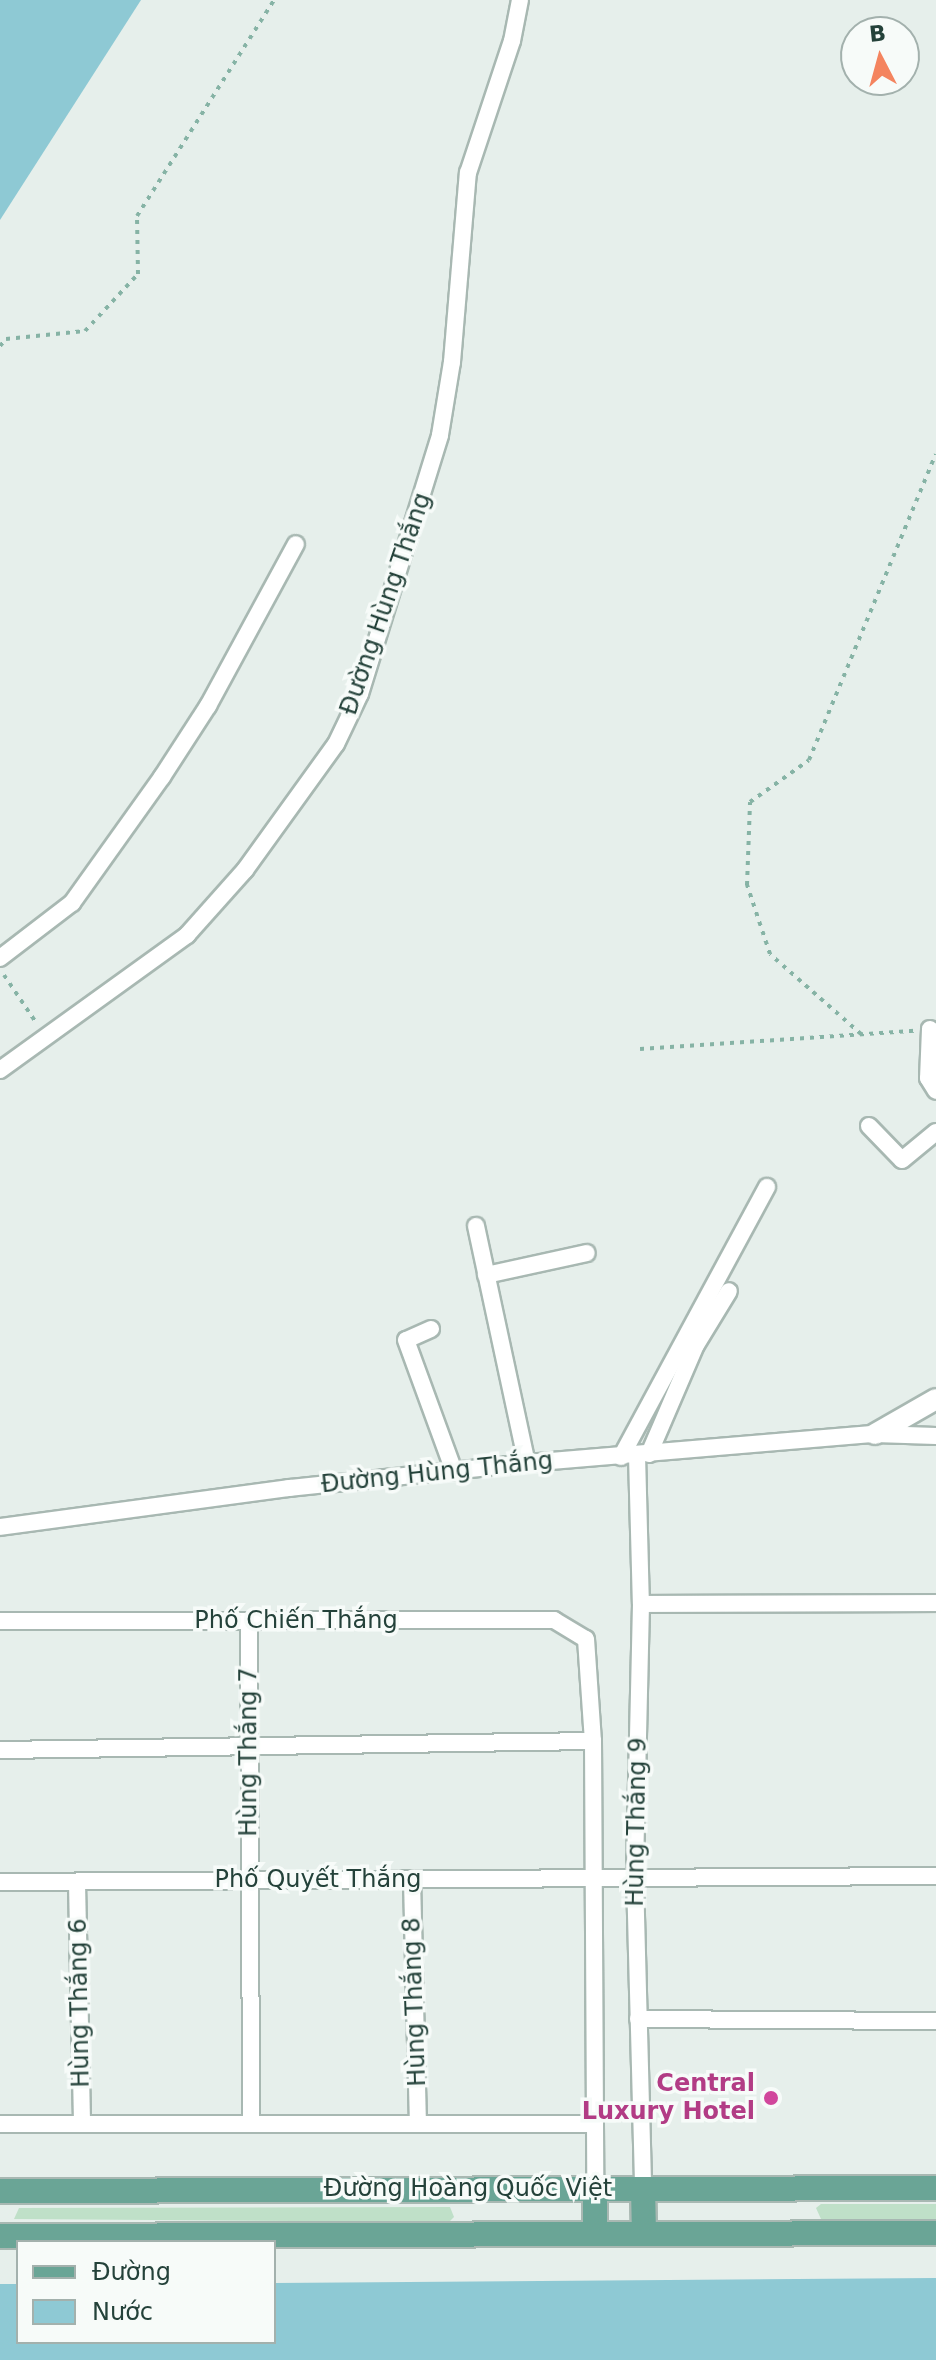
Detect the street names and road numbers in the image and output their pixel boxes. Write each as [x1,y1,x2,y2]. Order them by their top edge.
street label: Đường Hùng Thắng [334,489,438,719]
street label: Đường Hùng Thắng [320,1447,554,1499]
street label: Phố Chiến Thắng [194,1607,398,1635]
street label: Hùng Thắng 7 [235,1667,263,1837]
street label: Hùng Thắng 9 [621,1737,653,1907]
street label: Phố Quyết Thắng [214,1866,422,1894]
street label: Hùng Thắng 8 [398,1917,432,2087]
street label: Hùng Thắng 6 [64,1918,96,2088]
street label: Đường Hoàng Quốc Việt [324,2175,612,2203]

